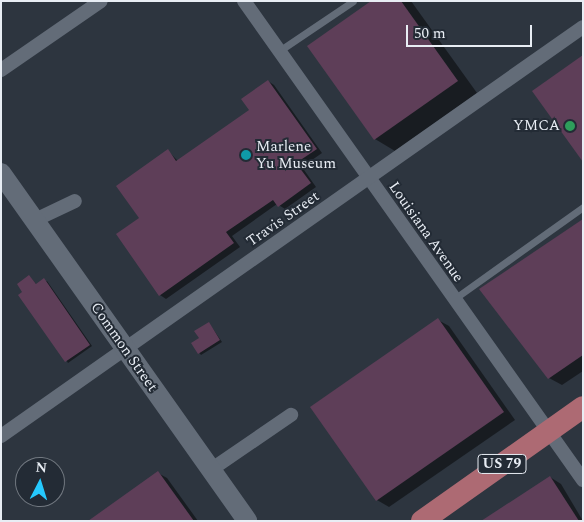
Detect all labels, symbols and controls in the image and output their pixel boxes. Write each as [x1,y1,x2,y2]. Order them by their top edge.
scale bar [409,15,535,47]
text: 50 m [414,22,446,45]
place label: YMCA [513,117,560,135]
marker: YMCA [564,120,576,132]
place label: Marlene Yu Museum [256,137,336,172]
marker: Marlene Yu Museum [240,149,252,161]
street label: Louisiana Avenue [385,178,467,286]
street label: Travis Street [243,187,323,251]
street label: Common Street [87,299,161,395]
road number: US 79 [477,452,527,476]
north arrow [15,457,65,507]
text: N [35,457,48,479]

